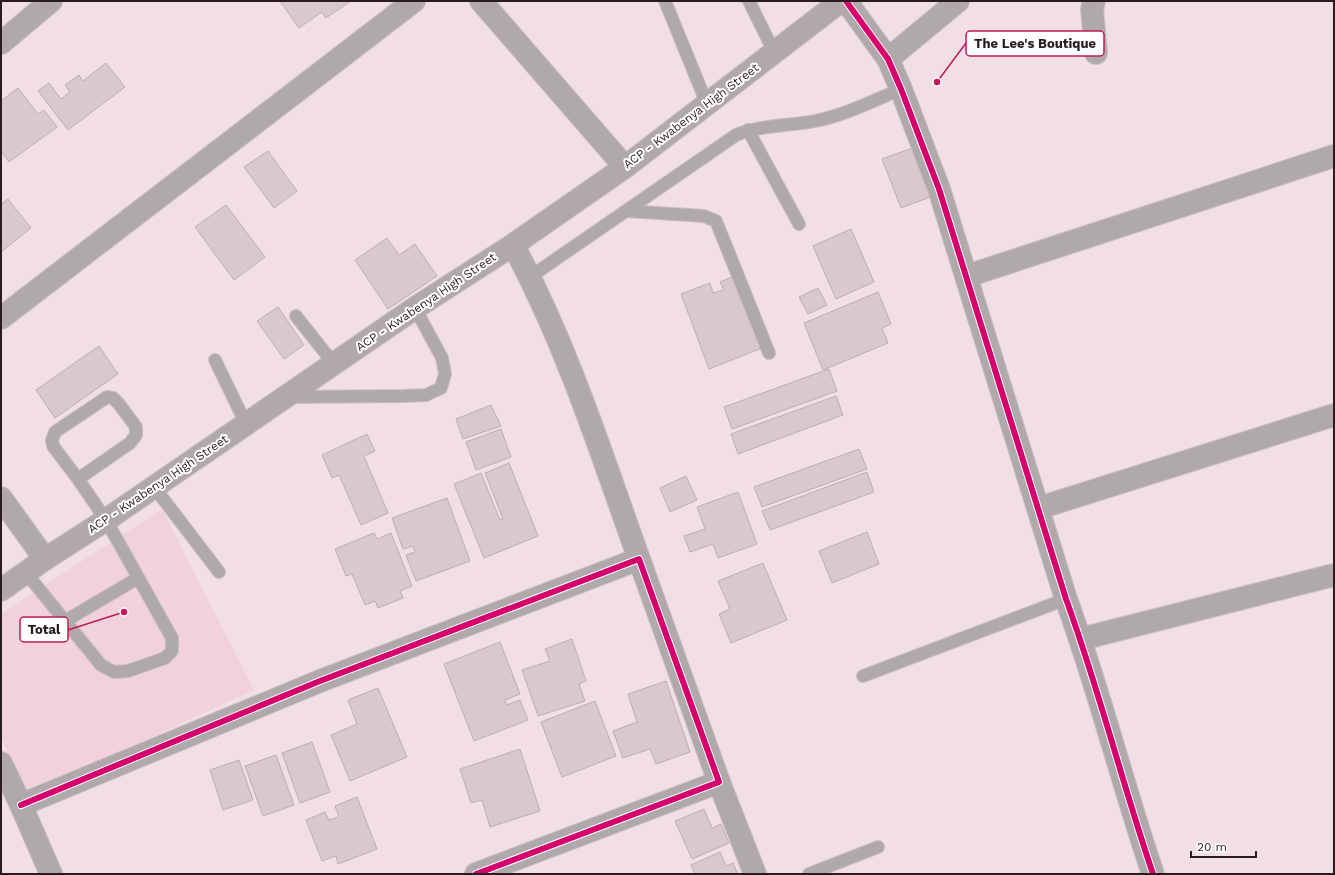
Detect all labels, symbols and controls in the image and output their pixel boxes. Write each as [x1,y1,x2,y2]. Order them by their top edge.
callout: The Lee's Boutique [966,31,1104,56]
text: The Lee's Boutique [974,36,1096,51]
street label: ACP - Kwabenya High Street [621,61,761,171]
street label: ACP - Kwabenya High Street [353,250,499,354]
street label: ACP - Kwabenya High Street [85,432,231,536]
callout: Total [20,617,68,642]
text: Total [28,622,61,637]
scale bar [1191,833,1256,859]
text: 20 m [1197,840,1227,854]

